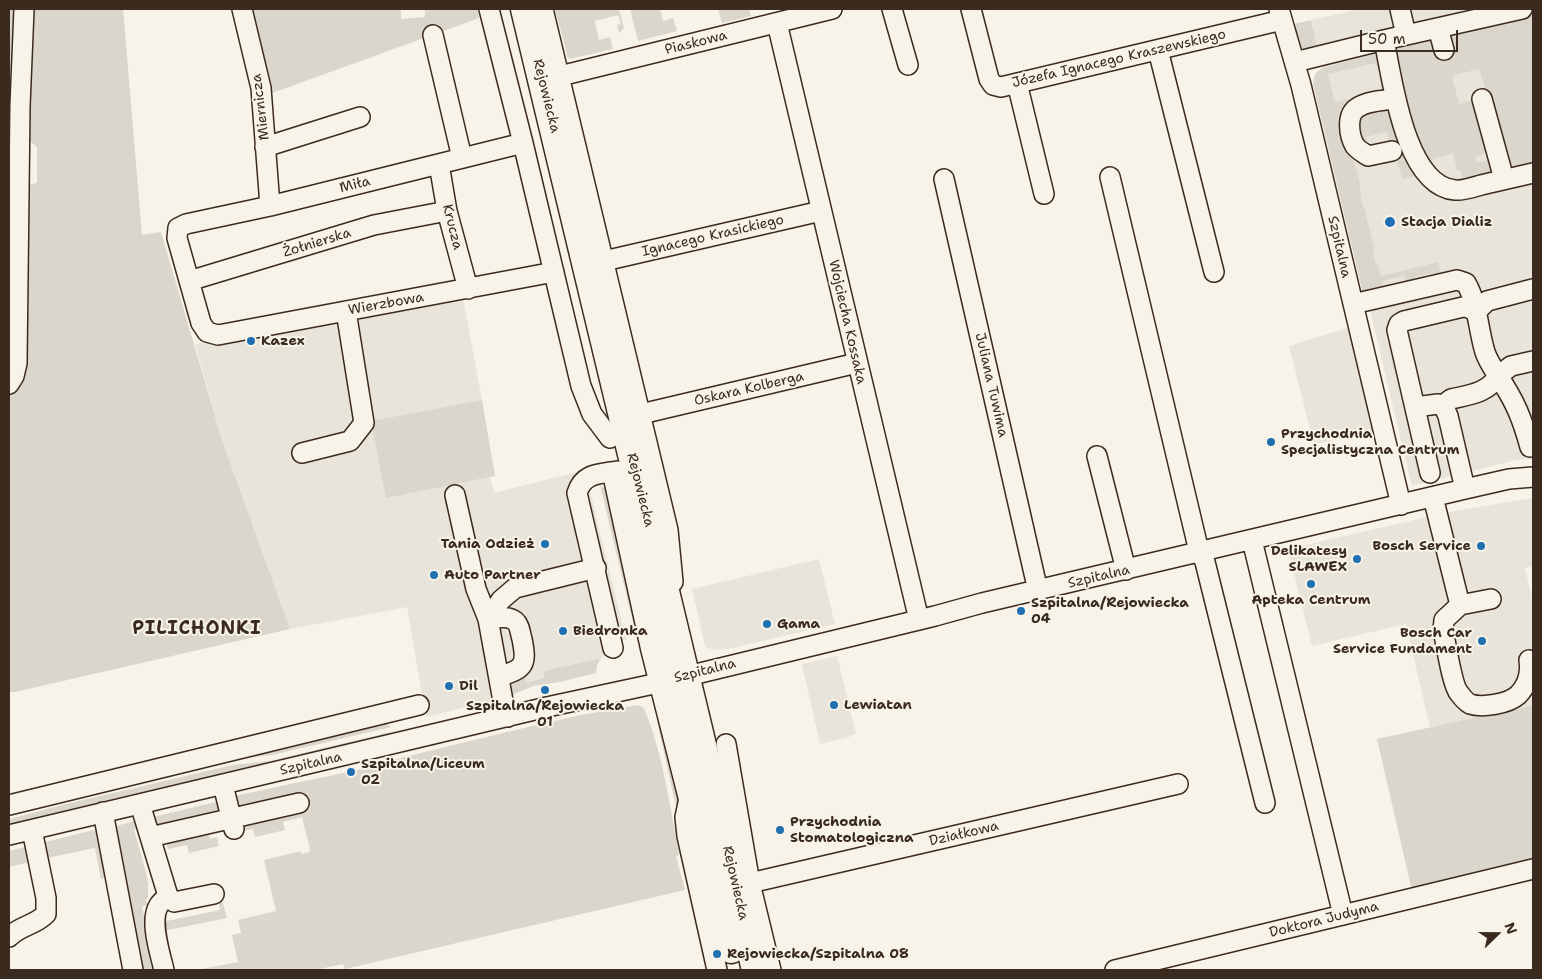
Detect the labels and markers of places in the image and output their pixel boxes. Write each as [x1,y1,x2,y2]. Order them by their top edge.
place label: Stacja Dializ [1401,214,1492,230]
marker: Stacja Dializ [1383,215,1397,229]
place label: Kazex [261,333,305,349]
marker: Kazex [245,335,257,347]
place label: Przychodnia Specjalistyczna Centrum [1281,426,1460,458]
marker: Przychodnia Specjalistyczna Centrum [1265,436,1277,448]
place label: Tania Odzież [441,536,535,552]
marker: Tania Odzież [539,538,551,550]
place label: Bosch Service [1372,538,1471,554]
marker: Bosch Service [1475,540,1487,552]
place label: Delikatesy SLAWEX [1271,543,1347,576]
marker: Delikatesy SLAWEX [1351,553,1363,565]
place label: Auto Partner [444,567,541,583]
marker: Auto Partner [428,569,440,581]
marker: Apteka Centrum [1305,578,1317,590]
place label: Apteka Centrum [1251,592,1371,608]
place label: Szpitalna/Rejowiecka 04 [1031,595,1189,628]
marker: Szpitalna/Rejowiecka 04 [1015,605,1027,617]
place label: Gama [777,616,820,632]
marker: Gama [761,618,773,630]
place label: Biedronka [573,623,648,639]
marker: Biedronka [557,625,569,637]
place label: Bosch Car Service Fundament [1333,625,1472,658]
marker: Bosch Car Service Fundament [1476,635,1488,647]
place label: Dil [459,678,478,694]
marker: Dil [443,680,455,692]
marker: Szpitalna/Rejowiecka 01 [539,684,551,696]
place label: Lewiatan [844,697,912,713]
place label: Szpitalna/Rejowiecka 01 [466,698,624,730]
marker: Lewiatan [828,699,840,711]
place label: Szpitalna/Liceum 02 [361,756,485,789]
marker: Szpitalna/Liceum 02 [345,766,357,778]
place label: Przychodnia Stomatologiczna [790,814,913,846]
marker: Przychodnia Stomatologiczna [774,824,786,836]
place label: Rejowiecka/Szpitalna 08 [727,946,909,962]
marker: Rejowiecka/Szpitalna 08 [711,948,723,960]

